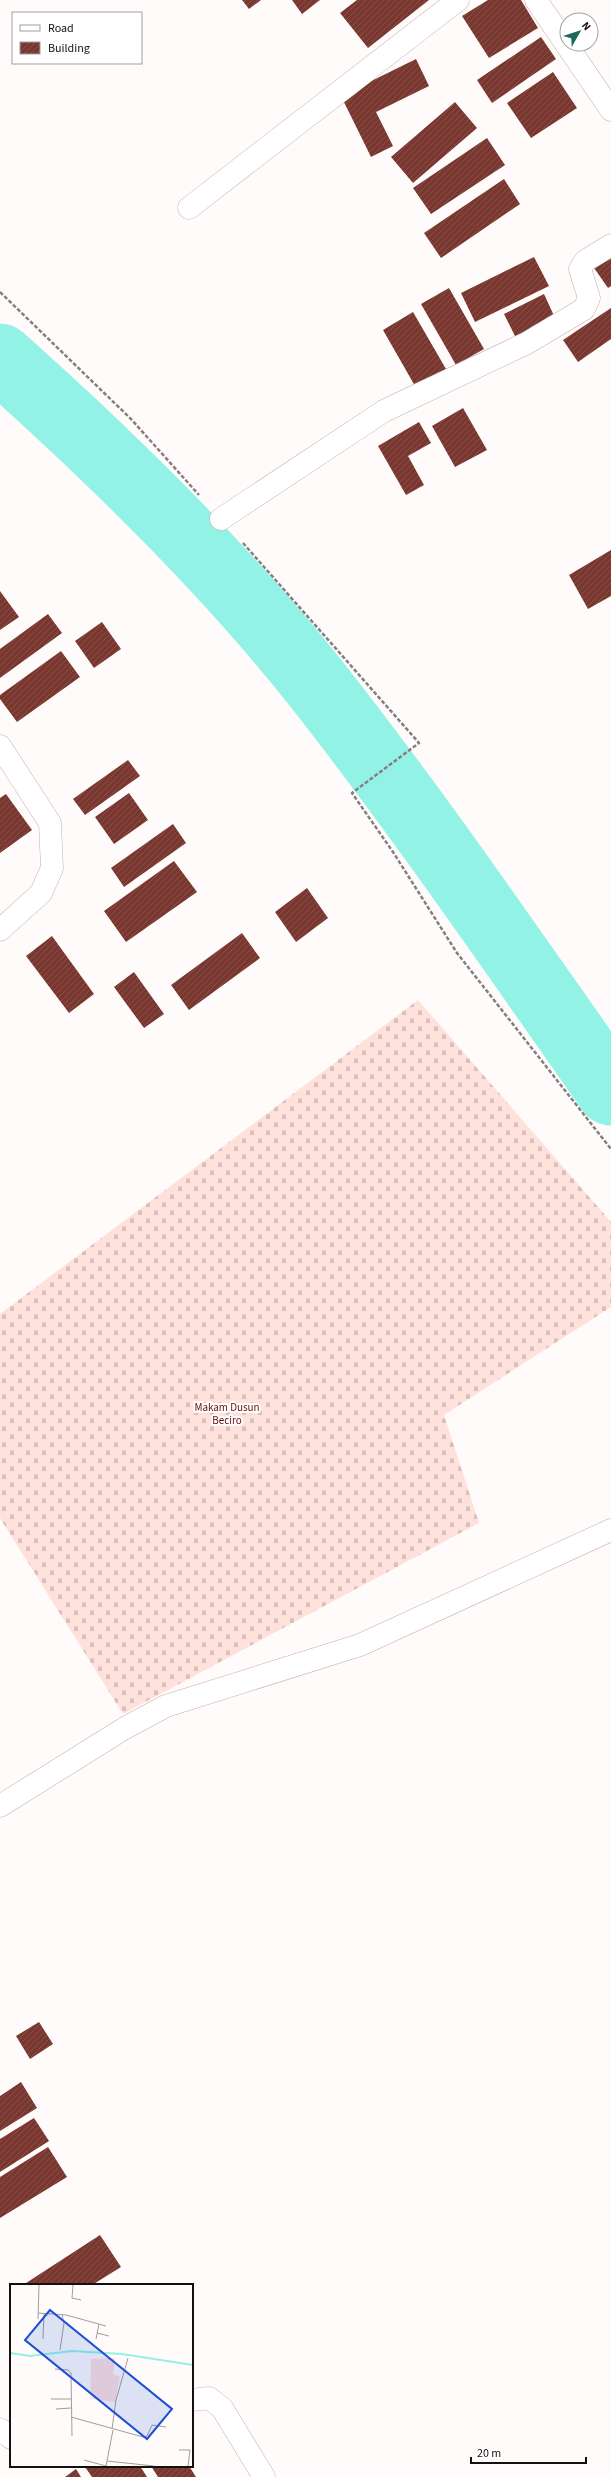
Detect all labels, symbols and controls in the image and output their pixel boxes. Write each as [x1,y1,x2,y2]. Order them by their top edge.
legend [12,12,142,64]
north arrow [559,12,599,52]
text: N [578,18,595,34]
text: Road [48,20,74,37]
text: Building [48,40,90,57]
park label: Makam Dusun Beciro [194,1400,260,1428]
inset map [10,2284,193,2467]
scale bar [471,2439,586,2465]
text: 20 m [477,2445,501,2462]

